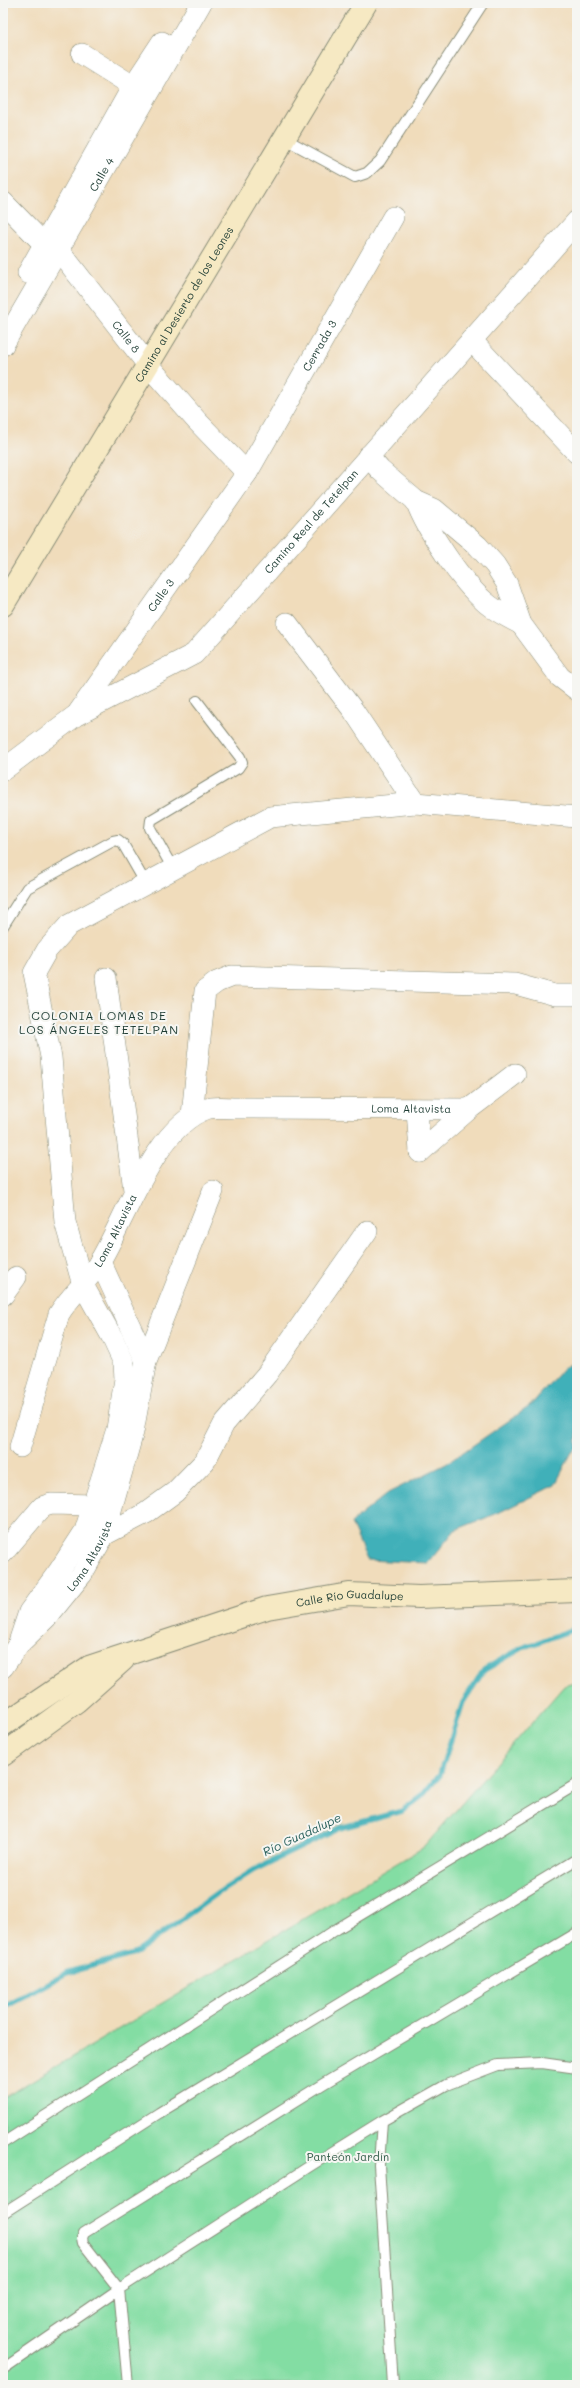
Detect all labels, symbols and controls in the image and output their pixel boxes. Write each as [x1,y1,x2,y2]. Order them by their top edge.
street label: Calle 4 [85,154,117,194]
street label: Camino al Desierto de los Leones [131,223,237,385]
street label: Calle 8 [109,317,144,356]
street label: Cerrada 3 [299,317,340,374]
street label: Camino Real de Tetelpan [261,466,361,577]
street label: Calle 3 [144,575,178,614]
district label: COLONIA LOMAS DE LOS ÁNGELES TETELPAN [19,1007,179,1037]
street label: Loma Altavista [371,1101,451,1116]
street label: Loma Altavista [90,1191,140,1269]
street label: Loma Altavista [63,1518,115,1594]
street label: Calle Río Guadalupe [295,1586,404,1610]
water label: Río Guadalupe [260,1809,343,1859]
park label: Panteón Jardín [307,2149,389,2164]

